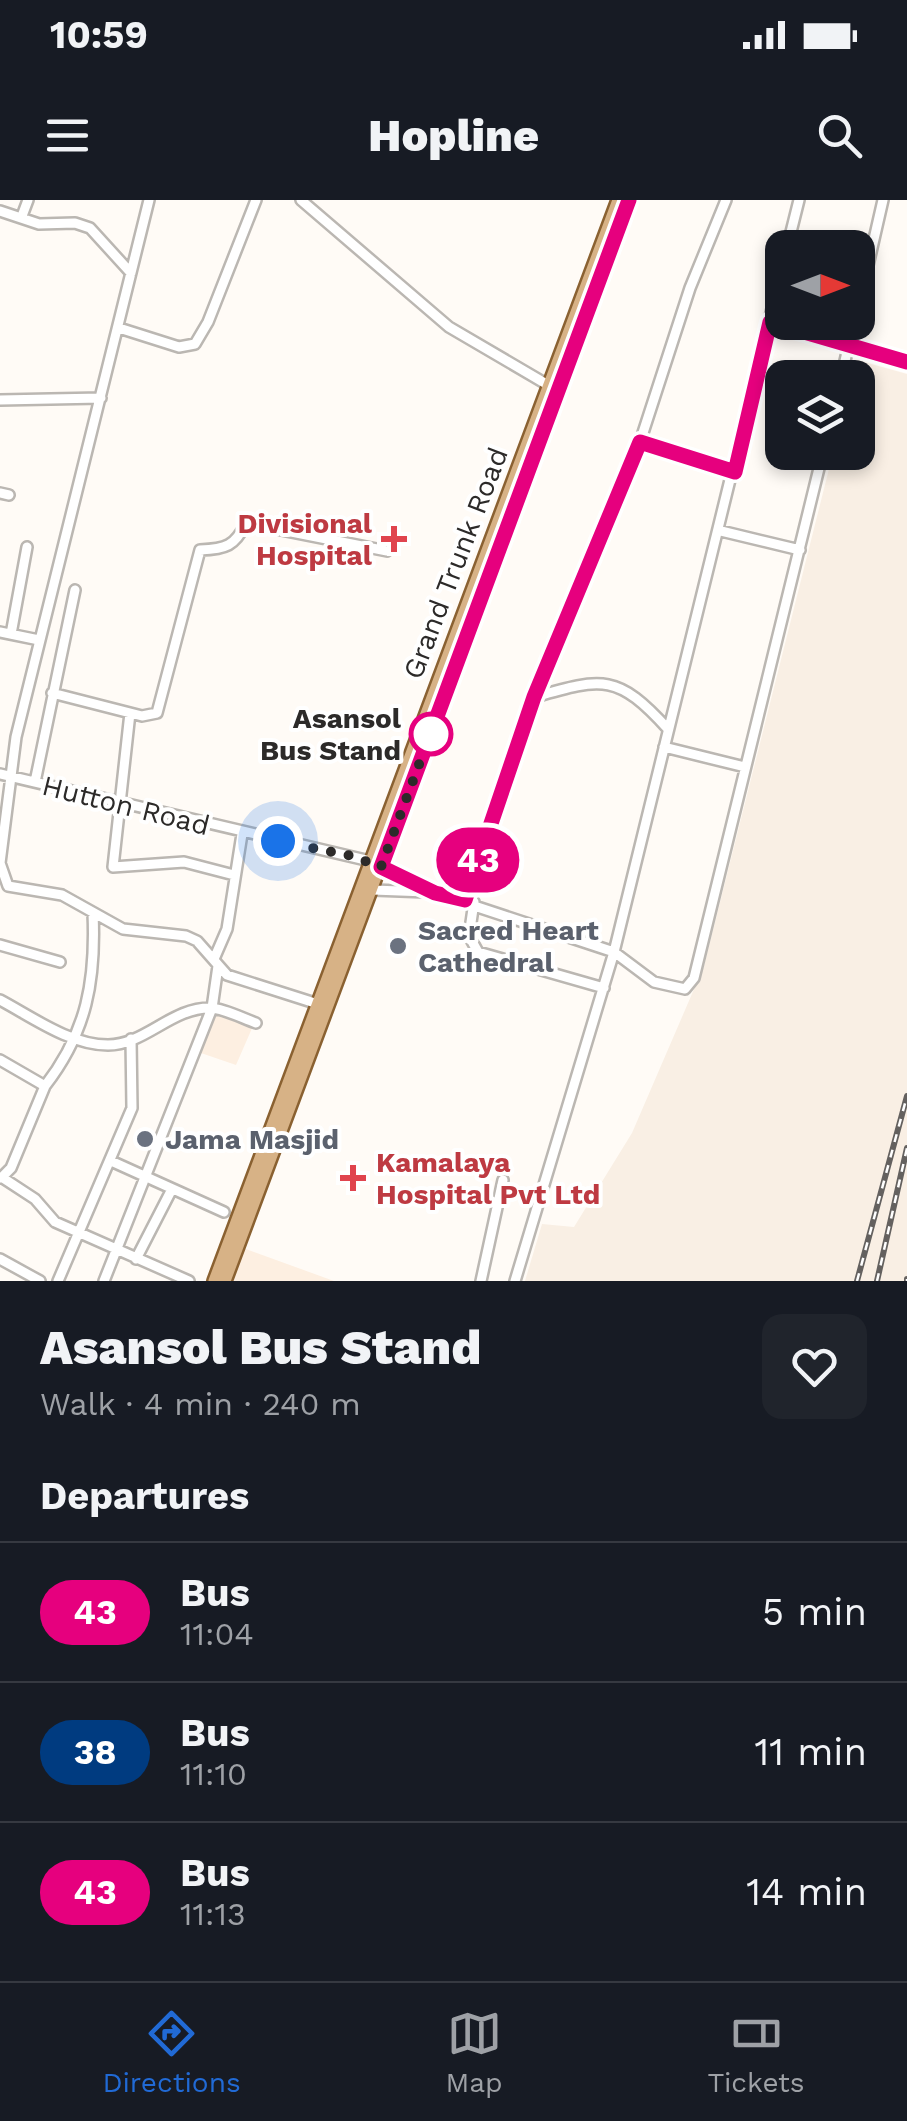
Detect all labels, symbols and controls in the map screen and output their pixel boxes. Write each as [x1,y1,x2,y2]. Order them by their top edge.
text: 10:59 [50,13,148,57]
icon: menu [40,108,95,163]
icon: search [812,108,867,163]
text: Hopline [368,109,539,162]
north arrow [765,230,875,340]
map controls [765,230,875,470]
button: layers [765,360,875,470]
street label: Grand Trunk Road [396,443,515,683]
place label: Divisional Hospital [237,507,373,572]
marker: Divisional Hospital [381,526,407,552]
place label: Asansol Bus Stand [260,702,402,767]
marker: Asansol Bus Stand [410,713,452,755]
street label: Hutton Road [39,769,213,842]
your location [253,816,303,866]
line badge: 43 [433,828,523,892]
text: 43 [456,839,500,881]
place label: Sacred Heart Cathedral [418,914,599,979]
marker: Sacred Heart Cathedral [387,935,409,957]
place label: Jama Masjid [165,1123,339,1156]
marker: Jama Masjid [134,1128,156,1150]
place label: Kamalaya Hospital Pvt Ltd [376,1146,600,1211]
marker: Kamalaya Hospital Pvt Ltd [340,1165,366,1191]
button: heart [762,1314,867,1419]
text: Asansol Bus Stand [40,1319,481,1376]
text: Walk · 4 min · 240 m [40,1385,361,1423]
text: Departures [40,1474,249,1518]
text: Bus [180,1571,250,1615]
text: 5 min [762,1590,867,1634]
text: 43 [73,1591,117,1633]
text: 11:04 [180,1615,254,1653]
text: Bus [180,1711,250,1755]
text: 11 min [755,1730,867,1774]
text: 38 [74,1731,116,1773]
text: 11:10 [180,1755,247,1793]
text: Bus [180,1851,250,1895]
text: 14 min [746,1870,867,1914]
text: 43 [73,1871,117,1913]
text: 11:13 [180,1895,246,1933]
tab: Directions [102,2006,241,2099]
tab: Map [446,2006,503,2099]
tab: Tickets [707,2006,805,2099]

